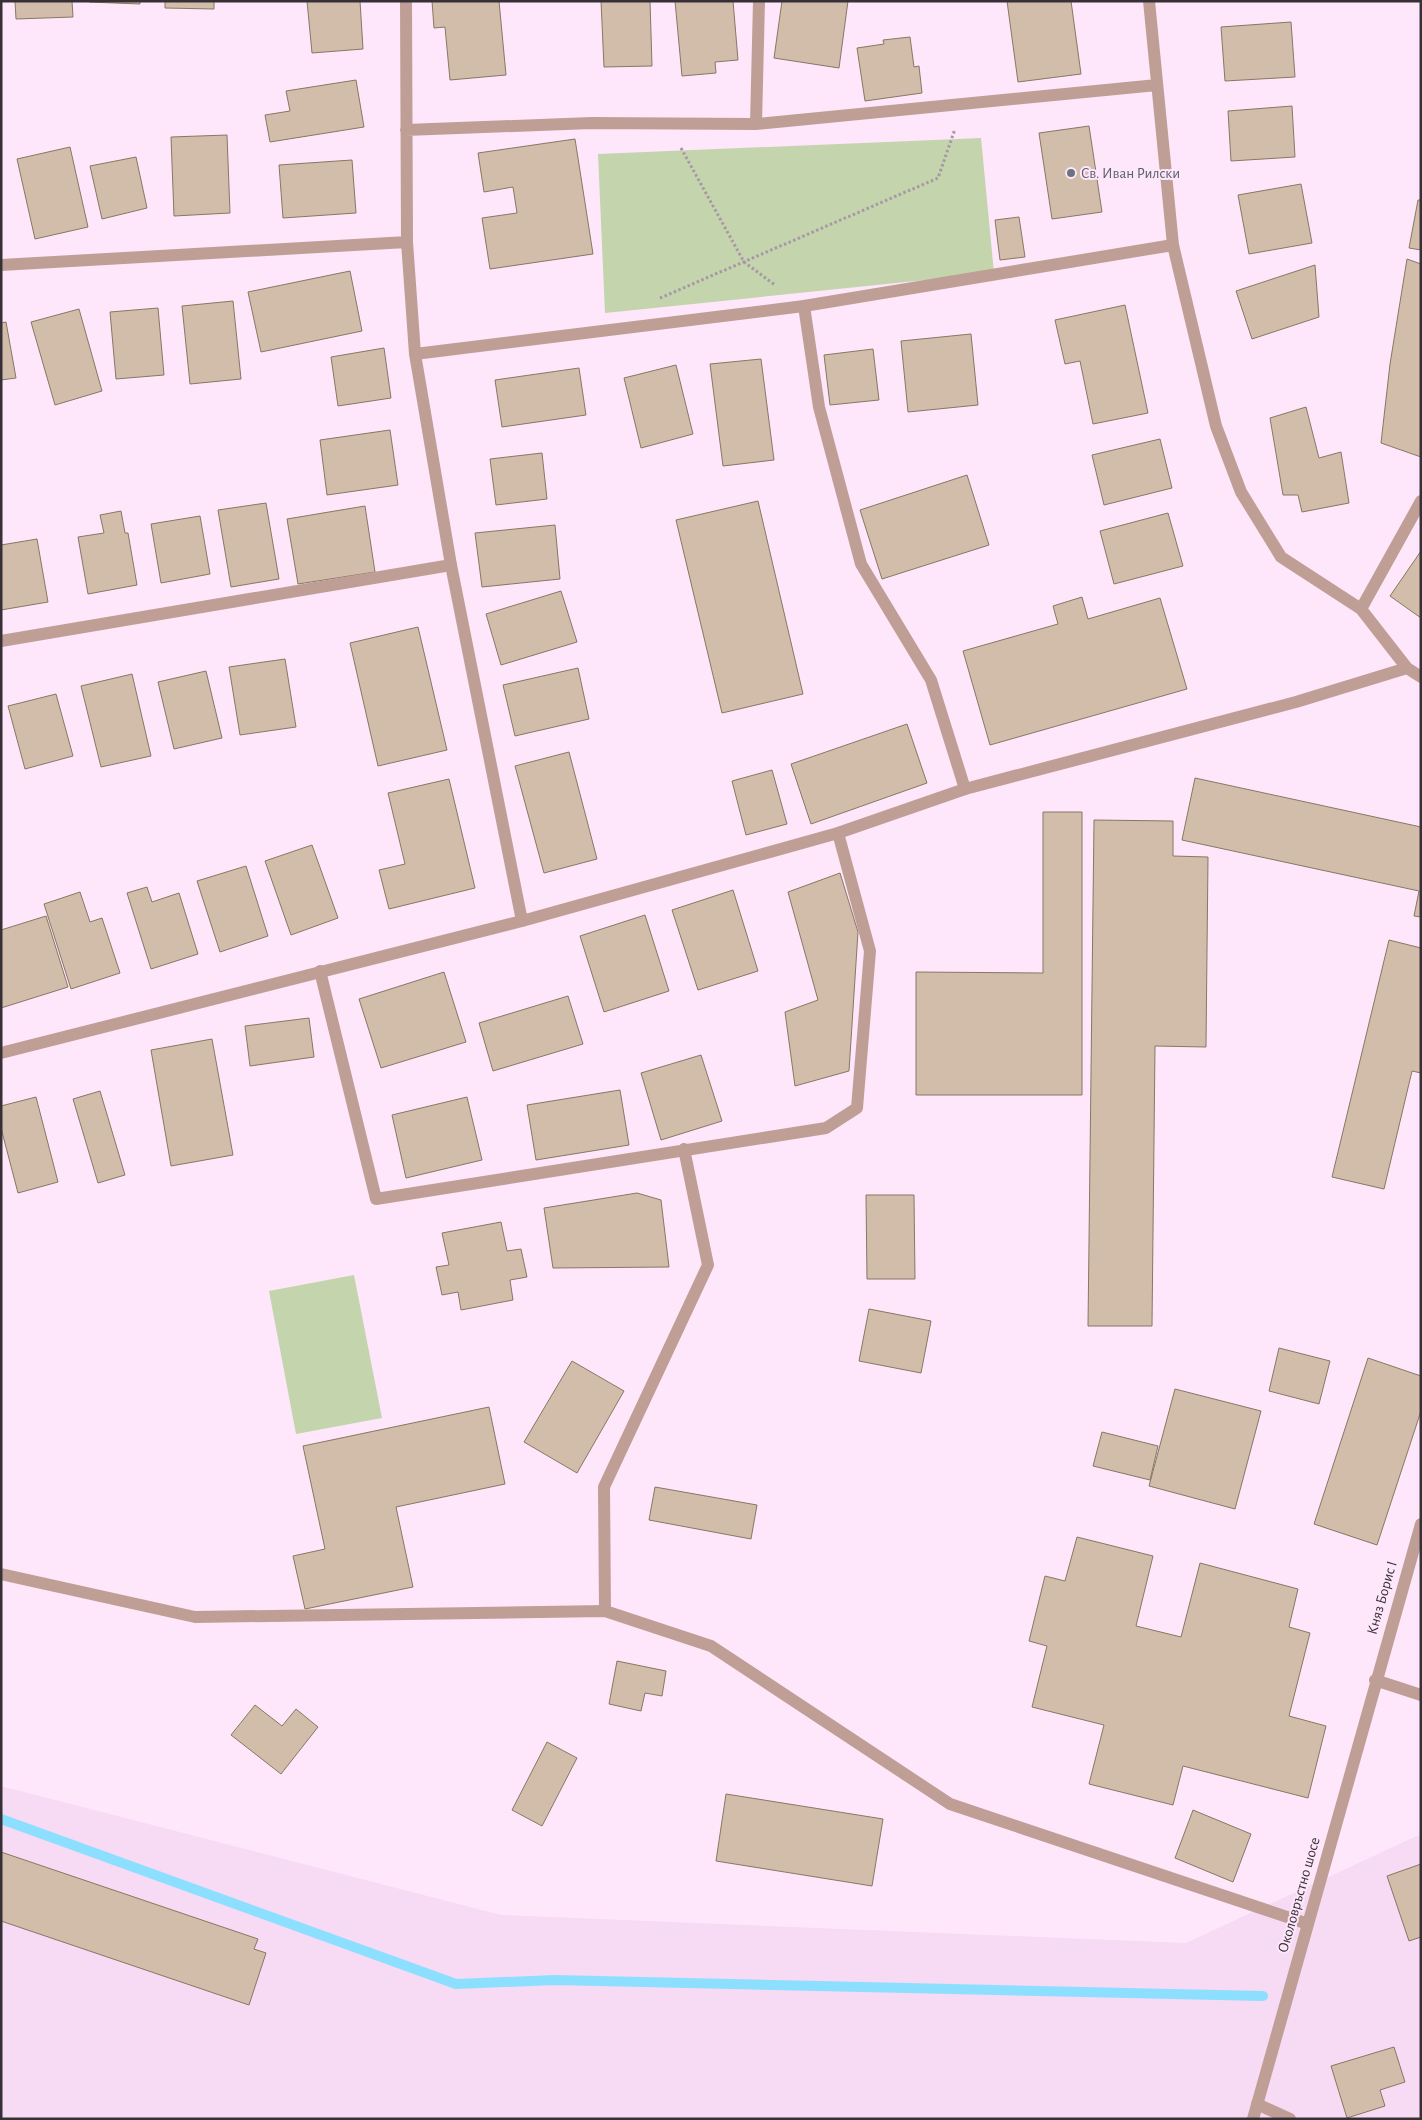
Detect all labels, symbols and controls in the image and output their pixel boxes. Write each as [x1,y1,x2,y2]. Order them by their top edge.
place label: Св. Иван Рилски [1081,166,1180,181]
marker: Св. Иван Рилски [1065,167,1077,179]
street label: Княз Борис I [1364,1560,1400,1636]
street label: Околовръстно шосе [1275,1835,1323,1954]

